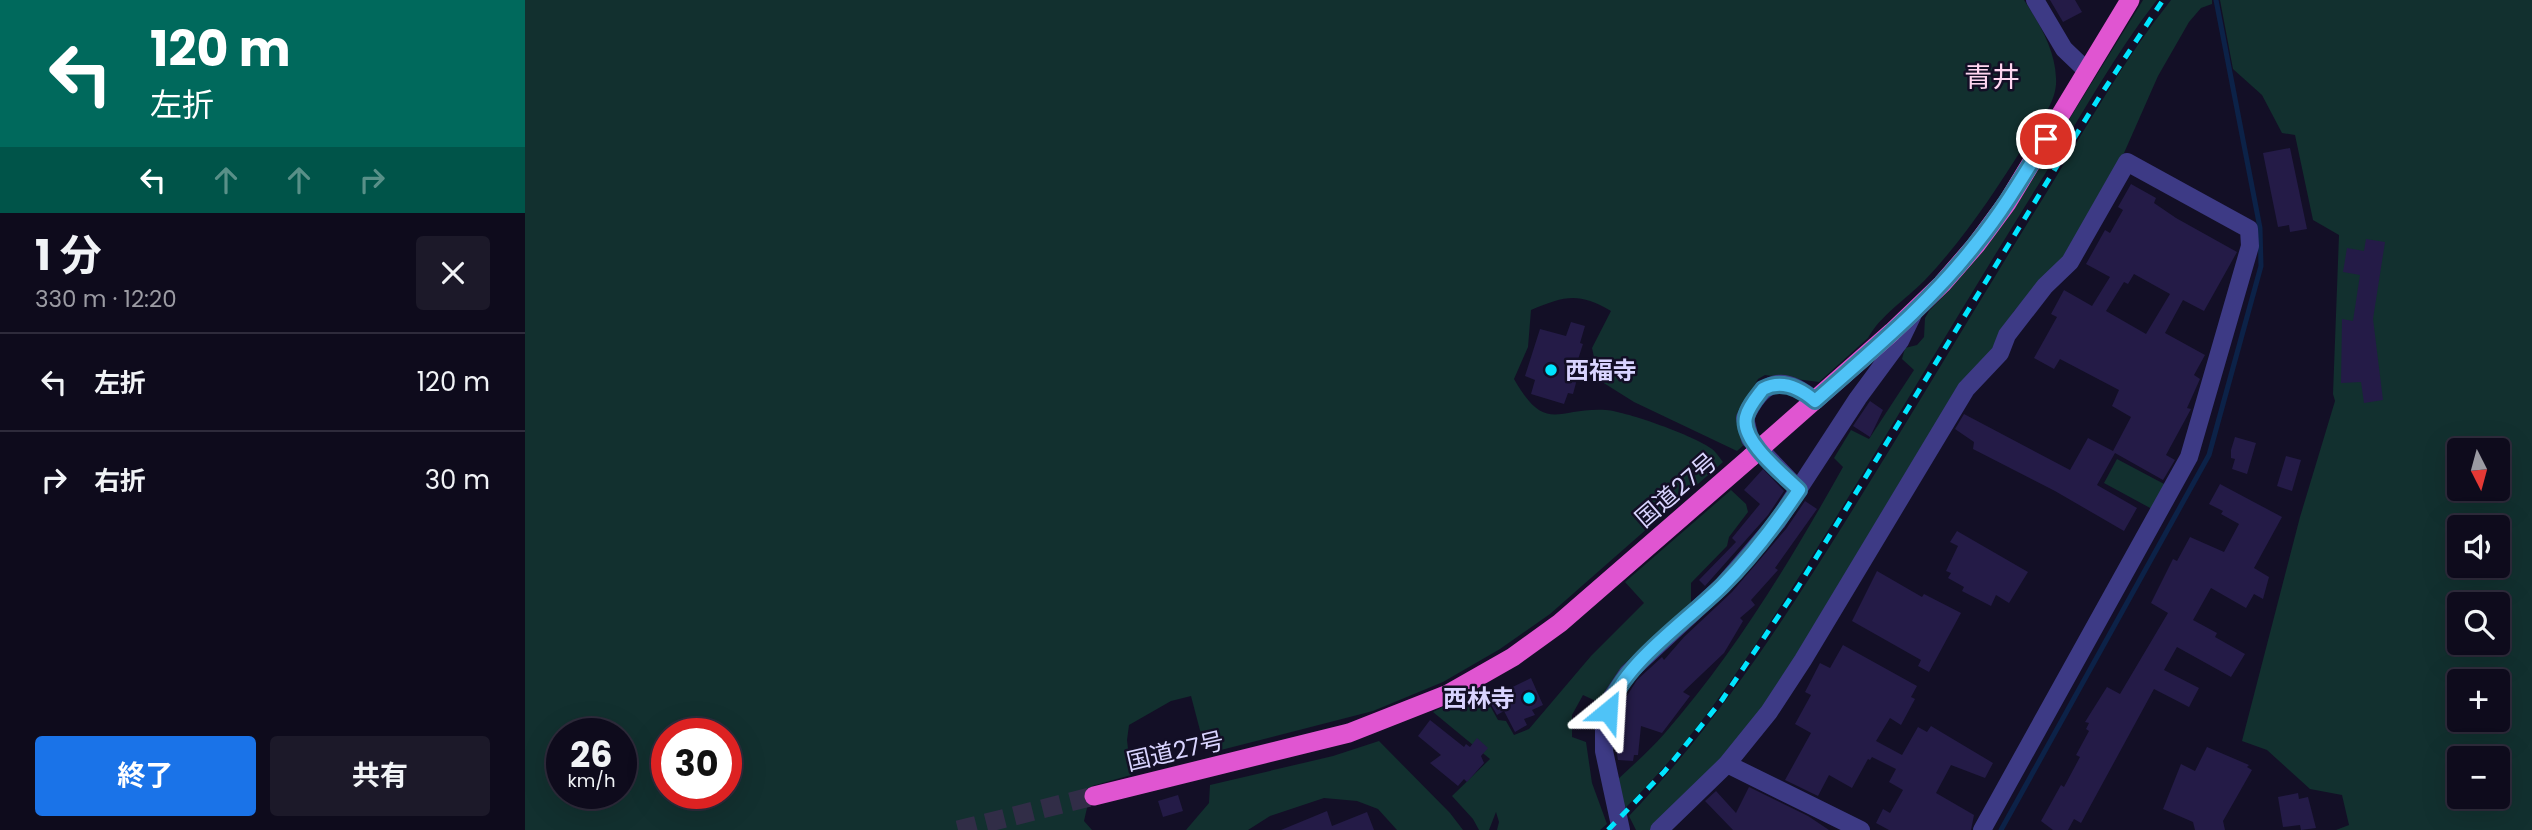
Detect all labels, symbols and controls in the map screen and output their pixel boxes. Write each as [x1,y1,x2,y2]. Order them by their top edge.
text: 120 m [150,15,291,83]
icon: left [35,28,126,119]
district label: 青井 [1964,58,2020,97]
text: 左折 [150,82,214,127]
pin [2016,109,2076,169]
icon: arrive [2027,120,2065,158]
icon: left [134,161,172,199]
icon: ahead [207,161,245,199]
icon: ahead [280,161,318,199]
icon: right [353,161,391,199]
text: 1 分 [35,226,102,285]
button: close [416,236,490,310]
text: 330 m · 12:20 [35,283,177,315]
place label: 西福寺 [1565,354,1637,387]
marker: 西福寺 [1543,362,1559,378]
icon: left [35,363,73,401]
text: 120 m [417,364,490,400]
text: 左折 [94,365,146,401]
north arrow [2447,438,2509,500]
map controls [2447,438,2510,809]
street label: 国道27号 [1628,445,1724,535]
icon: right [35,461,73,499]
text: 30 m [425,462,490,498]
text: 右折 [94,463,146,499]
button: sound [2447,515,2510,578]
button: search [2447,592,2510,655]
button: + [2447,669,2510,732]
position arrow [1571,674,1645,748]
place label: 西林寺 [1443,682,1515,715]
marker: 西林寺 [1521,690,1537,706]
speed limit sign: 30 [651,718,742,809]
street label: 国道27号 [1123,724,1227,778]
text: 26 [570,730,613,779]
button: 終了 [35,736,256,816]
button: 共有 [270,736,490,816]
button: − [2447,746,2510,809]
text: km/h [568,768,615,793]

